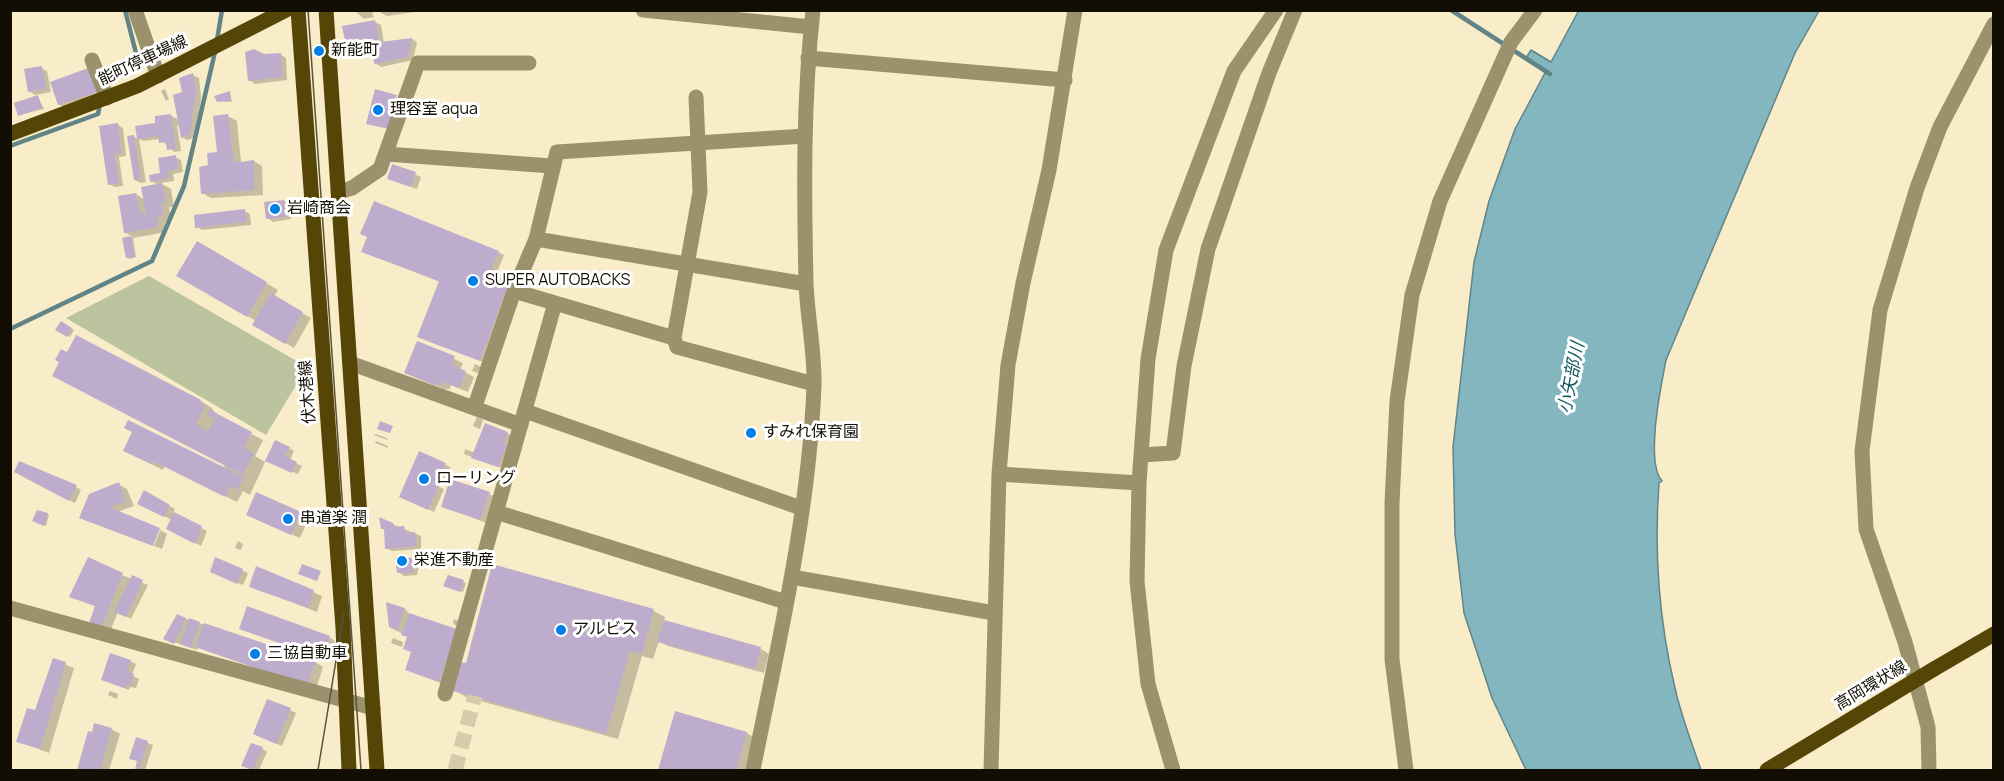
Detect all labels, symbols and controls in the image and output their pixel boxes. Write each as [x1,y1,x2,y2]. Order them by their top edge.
street label: 能町停車場線 [95,32,191,90]
place label: 新能町 [331,41,379,61]
marker: 新能町 [312,44,326,58]
place label: 理容室 aqua [390,100,478,120]
marker: 理容室 aqua [371,103,385,117]
place label: 岩崎商会 [287,199,351,219]
marker: 岩崎商会 [268,202,282,216]
place label: SUPER AUTOBACKS [485,271,630,291]
marker: SUPER AUTOBACKS [466,274,480,288]
water label: 小矢部川 [1555,341,1589,415]
street label: 伏木港線 [296,359,320,425]
place label: すみれ保育園 [763,423,859,443]
marker: すみれ保育園 [744,426,758,440]
place label: ローリング [436,469,516,489]
marker: ローリング [417,472,431,486]
place label: 串道楽 潤 [300,509,367,529]
marker: 串道楽 潤 [281,512,295,526]
place label: 栄進不動産 [414,551,494,571]
marker: 栄進不動産 [395,554,409,568]
place label: アルビス [573,620,637,640]
marker: アルビス [554,623,568,637]
place label: 三協自動車 [267,644,347,664]
marker: 三協自動車 [248,647,262,661]
street label: 高岡環状線 [1832,657,1910,715]

